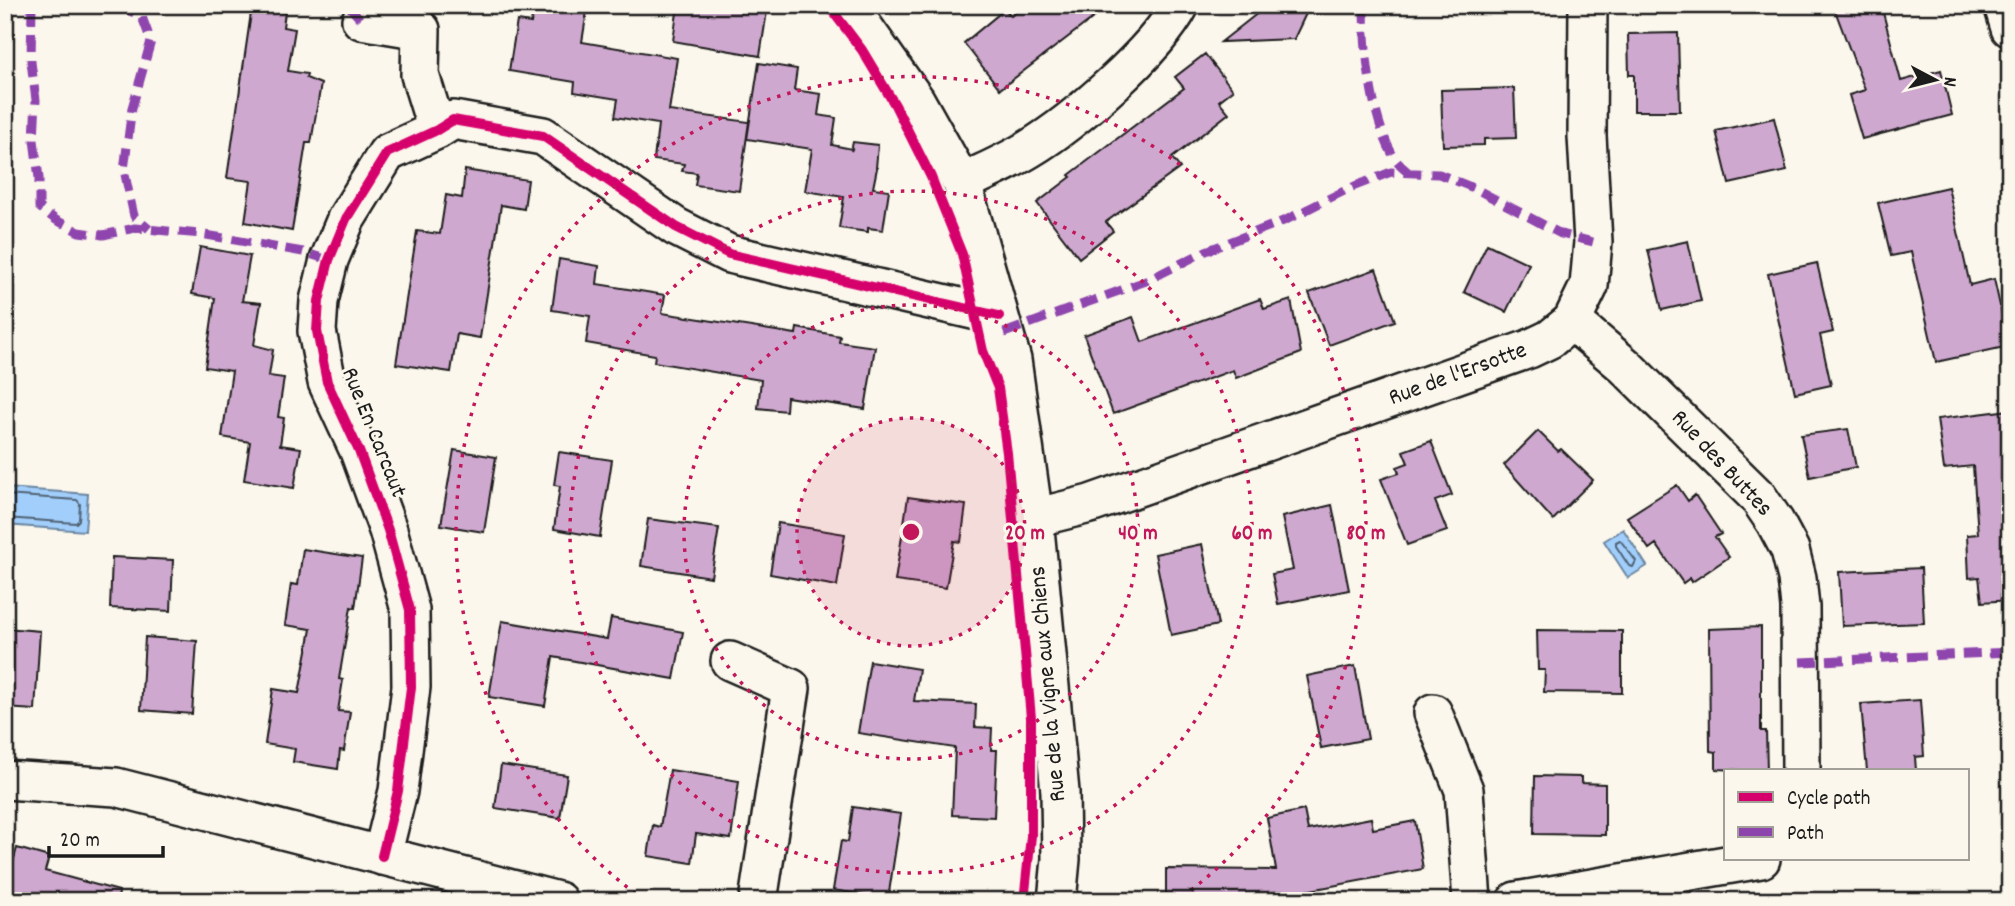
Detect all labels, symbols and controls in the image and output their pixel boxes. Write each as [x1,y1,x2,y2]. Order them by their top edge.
north arrow [1899,46,1969,116]
text: N [1934,75,1962,88]
street label: Rue de l'Ersotte [1384,334,1532,416]
street label: Rue En Carcaut [331,363,415,503]
street label: Rue des Buttes [1662,403,1780,525]
centre of rings [899,520,923,544]
text: 20 m [1005,520,1045,550]
text: 40 m [1118,520,1158,550]
text: 60 m [1232,520,1272,550]
text: 80 m [1346,520,1386,550]
street label: Rue de la Vigne aux Chiens [1022,565,1076,803]
legend [1724,769,1969,860]
text: Cycle path [1787,785,1870,815]
scale bar [49,815,163,859]
text: Path [1787,820,1824,850]
text: 20 m [60,827,100,857]

